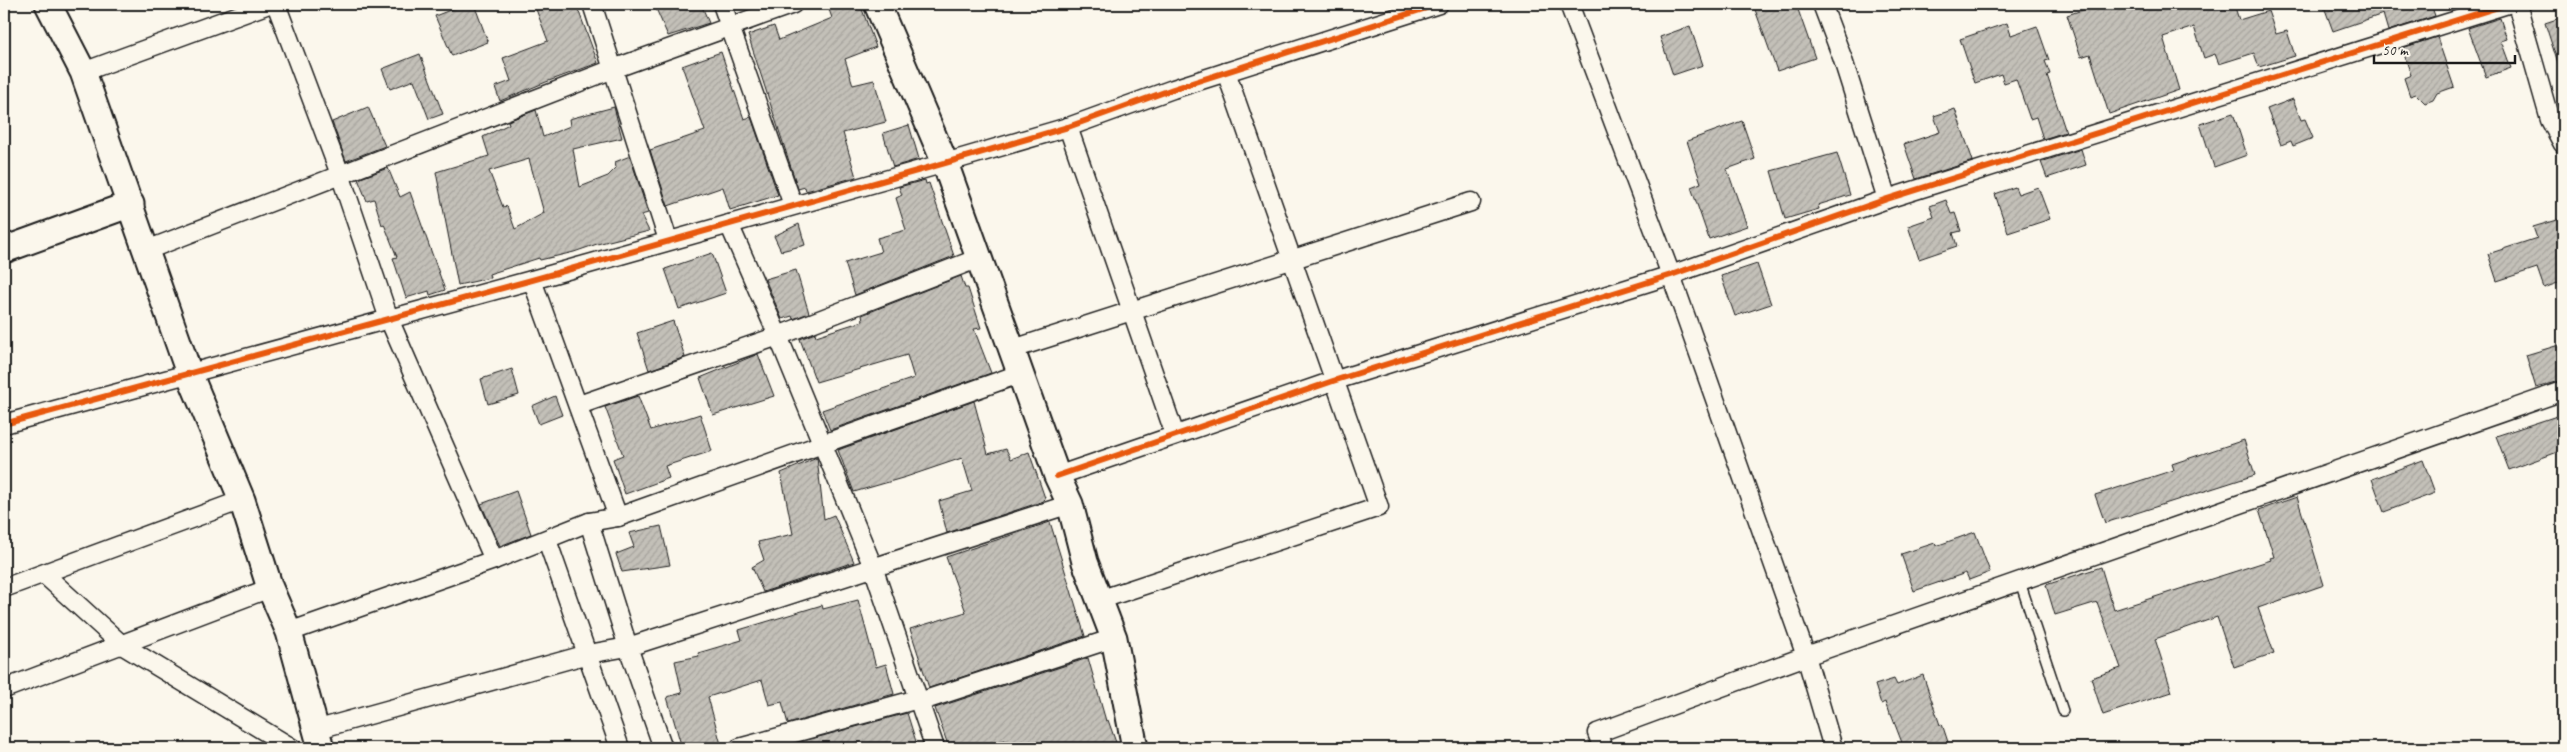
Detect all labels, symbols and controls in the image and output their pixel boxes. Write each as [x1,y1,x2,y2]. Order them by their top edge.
scale bar [2374,32,2516,64]
text: 50 m [2382,41,2409,60]

